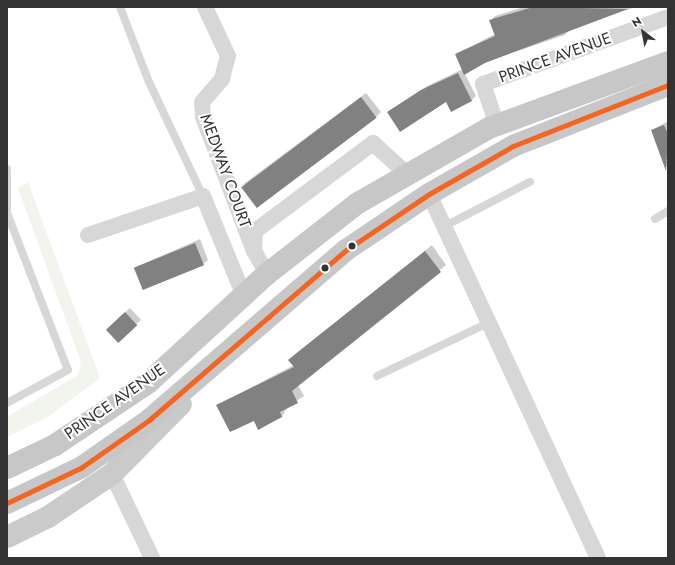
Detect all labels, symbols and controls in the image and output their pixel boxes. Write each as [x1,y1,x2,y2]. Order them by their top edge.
north arrow [623,12,663,52]
text: N [629,13,645,31]
street label: PRINCE AVENUE [496,29,614,87]
street label: MEDWAY COURT [196,112,254,230]
unlabelled marker [347,241,357,251]
unlabelled marker [320,263,330,273]
street label: PRINCE AVENUE [61,360,169,444]

